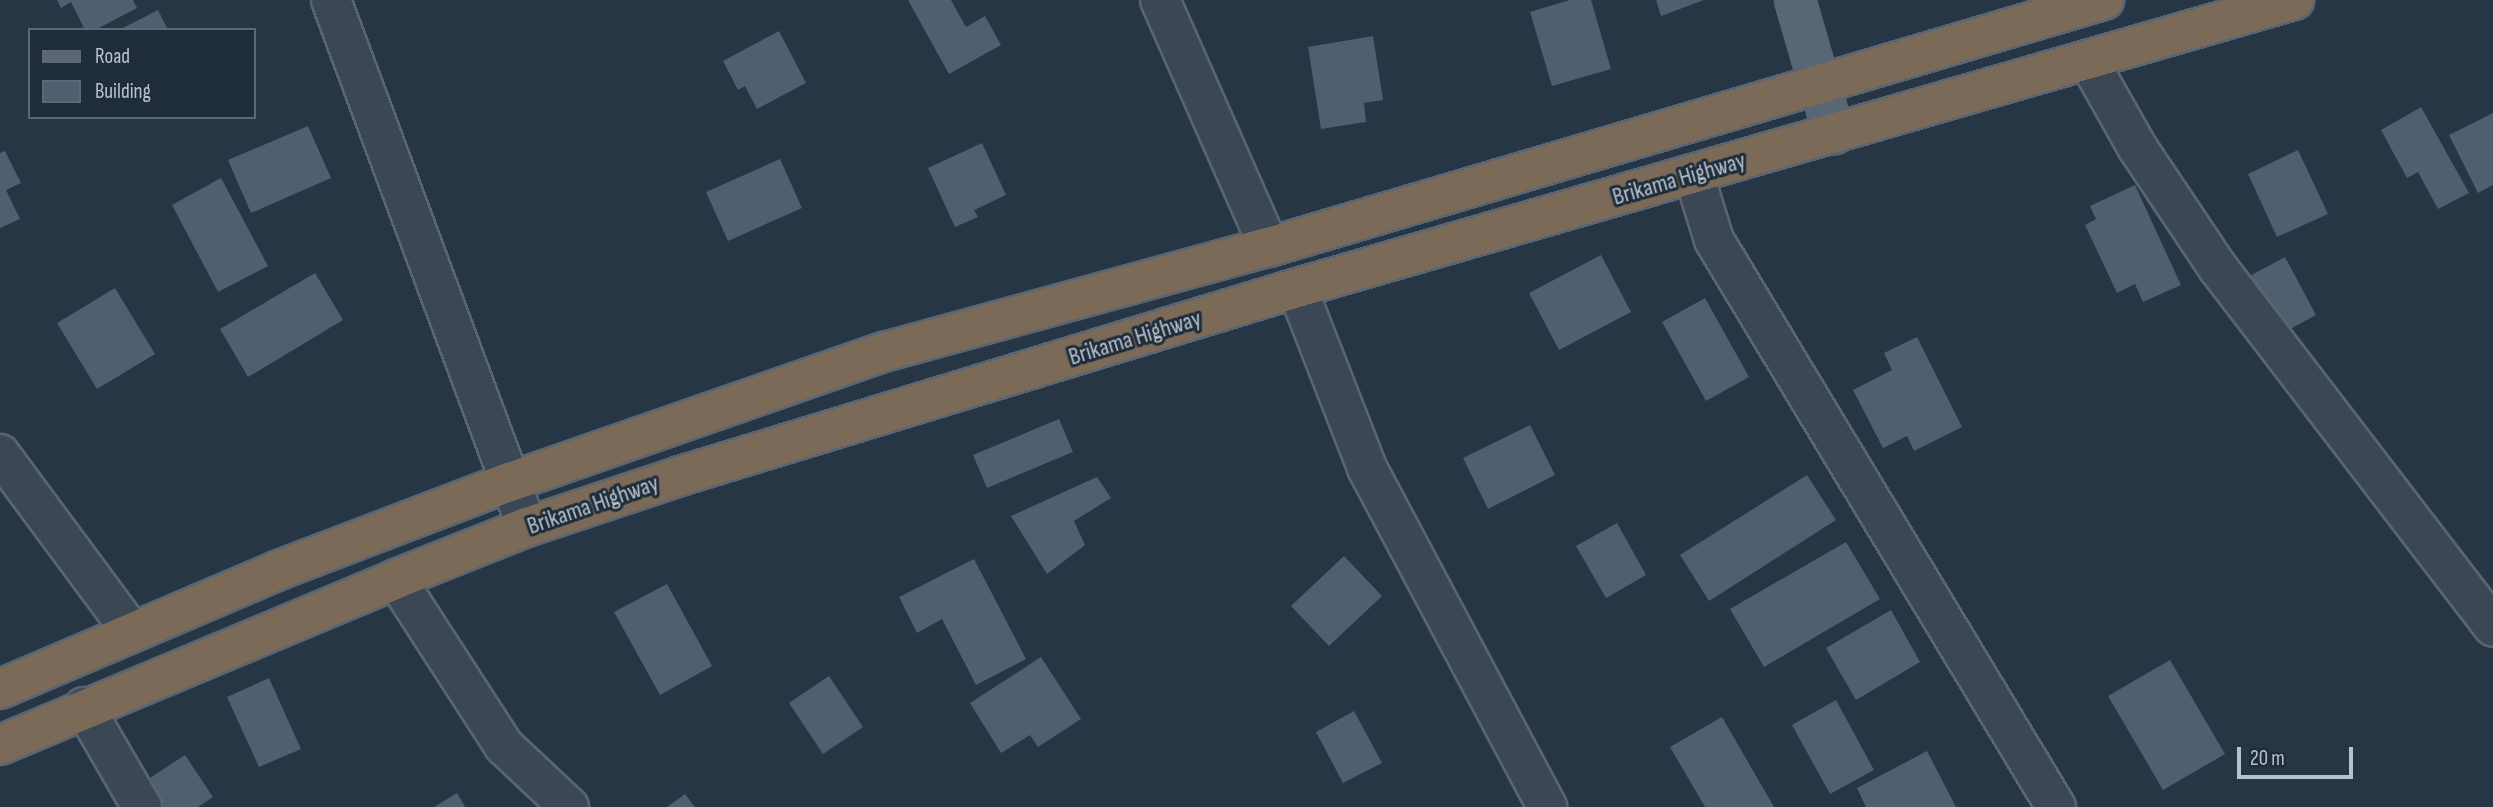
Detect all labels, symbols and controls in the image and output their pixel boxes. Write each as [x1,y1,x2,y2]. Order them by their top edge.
legend [28,28,256,119]
text: Road [95,44,130,69]
text: Building [95,79,151,104]
street label: Brikama Highway [1609,146,1749,212]
street label: Brikama Highway [1065,304,1205,372]
street label: Brikama Highway [524,469,662,541]
scale bar [2241,734,2356,778]
text: 20 m [2250,746,2285,771]

